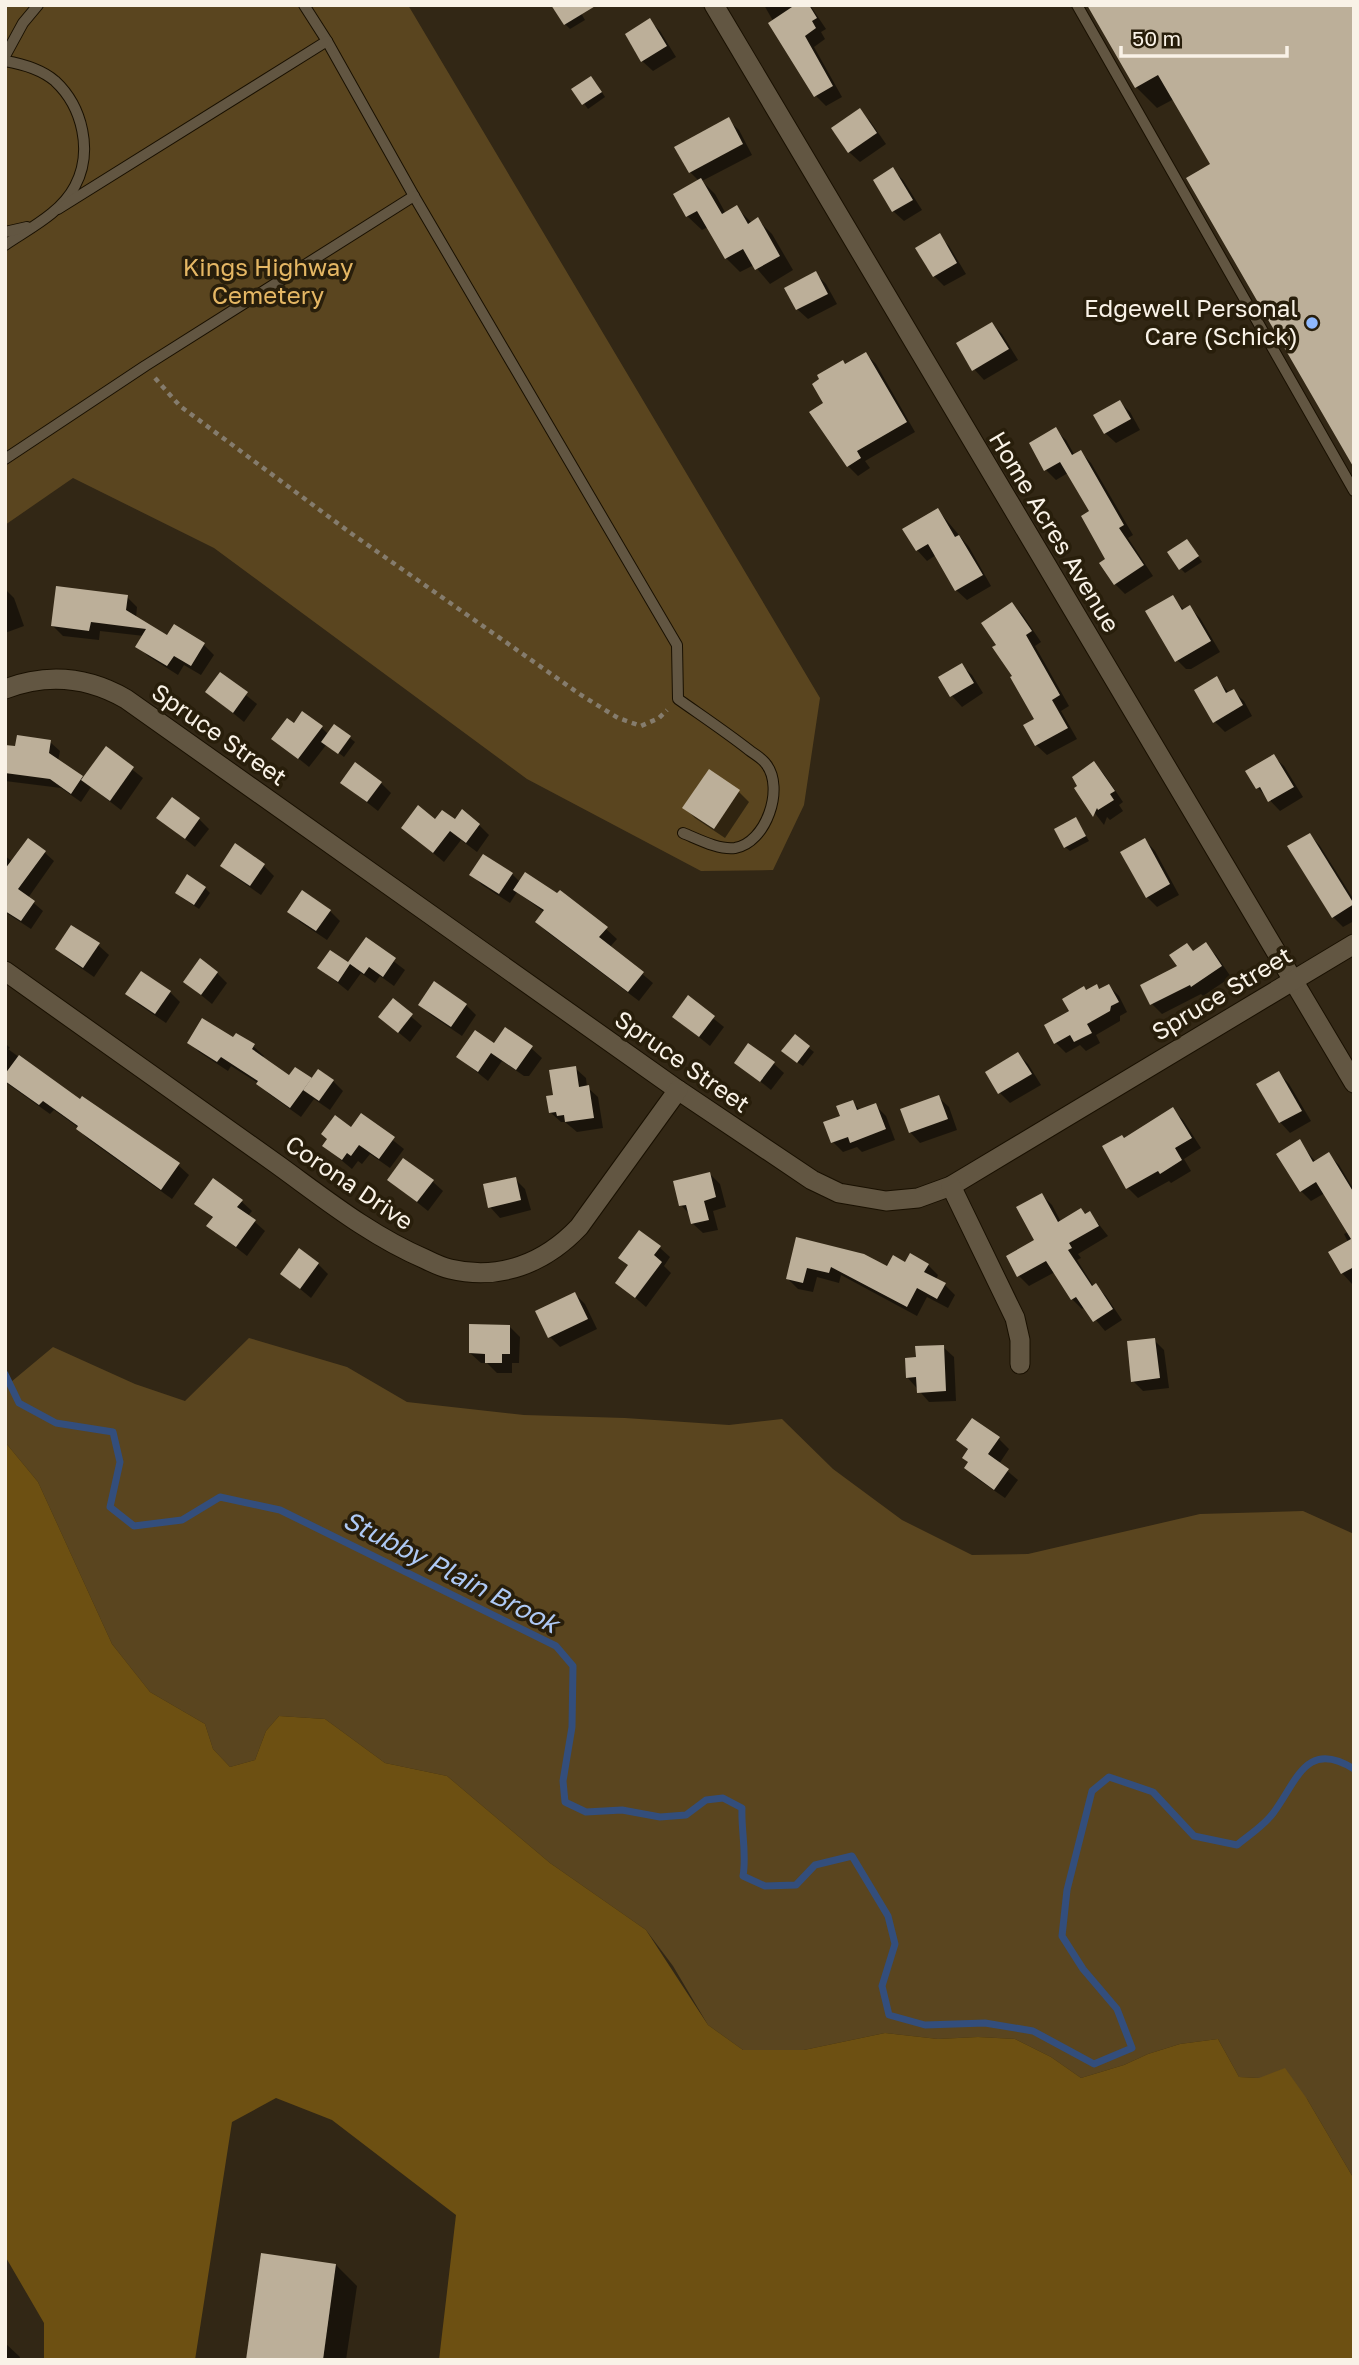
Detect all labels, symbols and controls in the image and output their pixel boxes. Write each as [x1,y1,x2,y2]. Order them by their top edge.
scale bar [1121,14,1287,58]
text: 50 m [1132,25,1181,51]
park label: Kings Highway Cemetery [183,252,353,309]
place label: Edgewell Personal Care (Schick) [1084,293,1298,350]
marker: Edgewell Personal Care (Schick) [1304,315,1320,331]
street label: Home Acres Avenue [984,426,1127,637]
street label: Spruce Street [147,677,293,791]
street label: Spruce Street [1146,940,1296,1046]
street label: Spruce Street [610,1004,756,1118]
street label: Corona Drive [280,1128,419,1235]
water label: Stubby Plain Brook [338,1504,566,1640]

